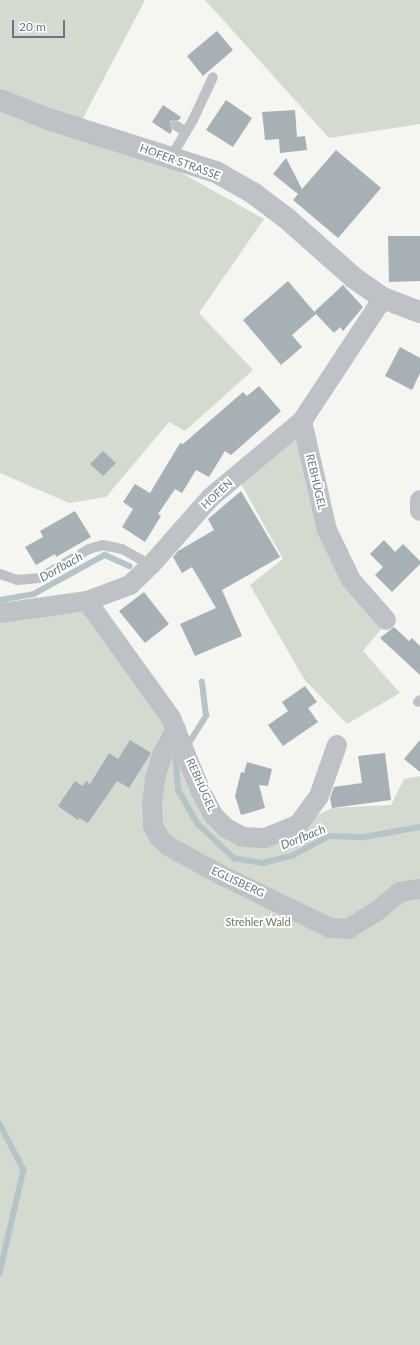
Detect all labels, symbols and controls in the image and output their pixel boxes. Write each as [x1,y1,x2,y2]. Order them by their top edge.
scale bar [14,12,67,38]
text: 20 m [19,19,46,34]
street label: HOFER STRASSE [138,141,222,183]
street label: REBHÜGEL [303,453,329,511]
street label: HOFEN [199,476,235,512]
water label: Dorfbach [37,549,85,585]
street label: REBHÜGEL [183,756,219,814]
water label: Dorfbach [279,822,327,852]
street label: EGLISBERG [209,864,267,900]
park label: Strehler Wald [225,915,291,929]

